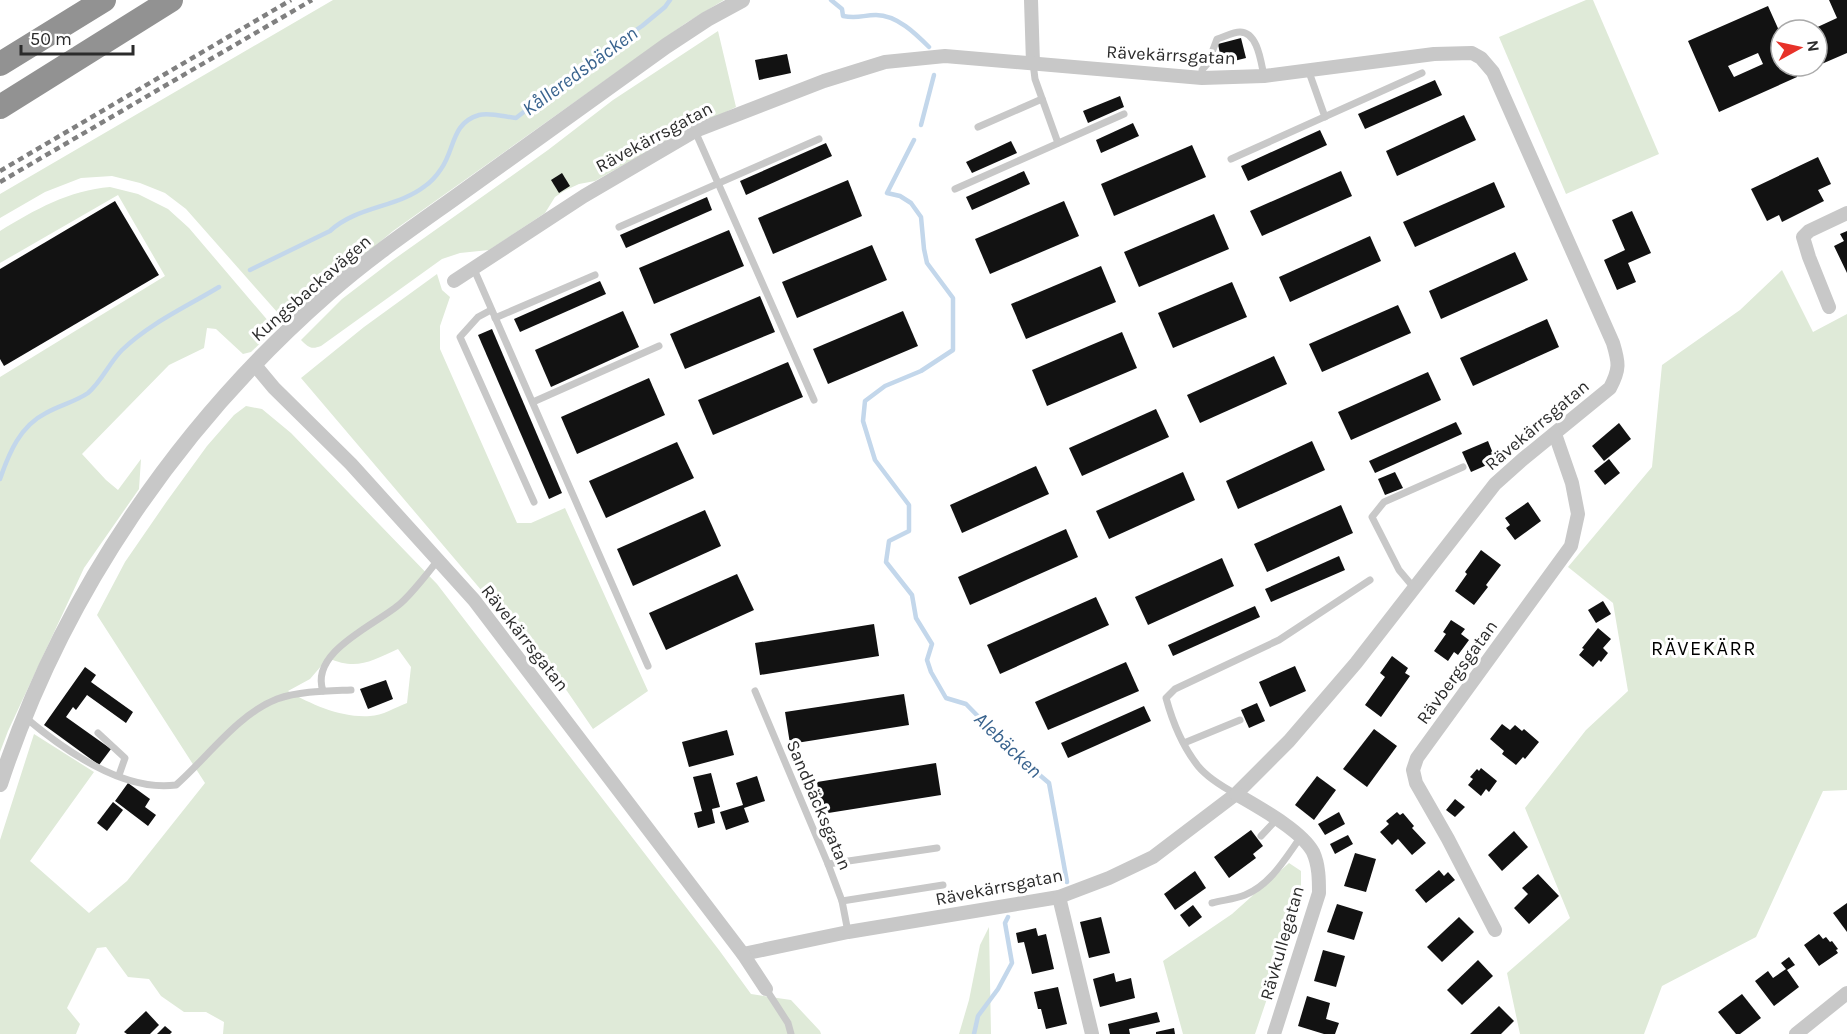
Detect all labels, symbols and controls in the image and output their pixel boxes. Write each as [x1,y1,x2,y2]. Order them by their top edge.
scale bar [21,18,134,56]
north arrow [1769,18,1829,78]
water label: Kålleredsbäcken [518,21,642,121]
text: 50 m [30,28,72,50]
text: N [1803,39,1824,53]
street label: Rävekärrsgatan [1106,41,1236,69]
street label: Rävekärrsgatan [592,97,716,177]
street label: Kungsbackavägen [247,230,375,346]
street label: Rävekärrsgatan [1480,375,1594,475]
street label: Rävekärrsgatan [477,580,573,696]
street label: Rävbergsgatan [1412,616,1502,728]
district label: RÄVEKÄRR [1651,637,1757,660]
water label: Alebäcken [970,707,1046,783]
street label: Sandbäcksgatan [782,737,856,873]
street label: Rävekärrsgatan [933,864,1065,910]
street label: Rävkullegatan [1255,883,1309,1003]

